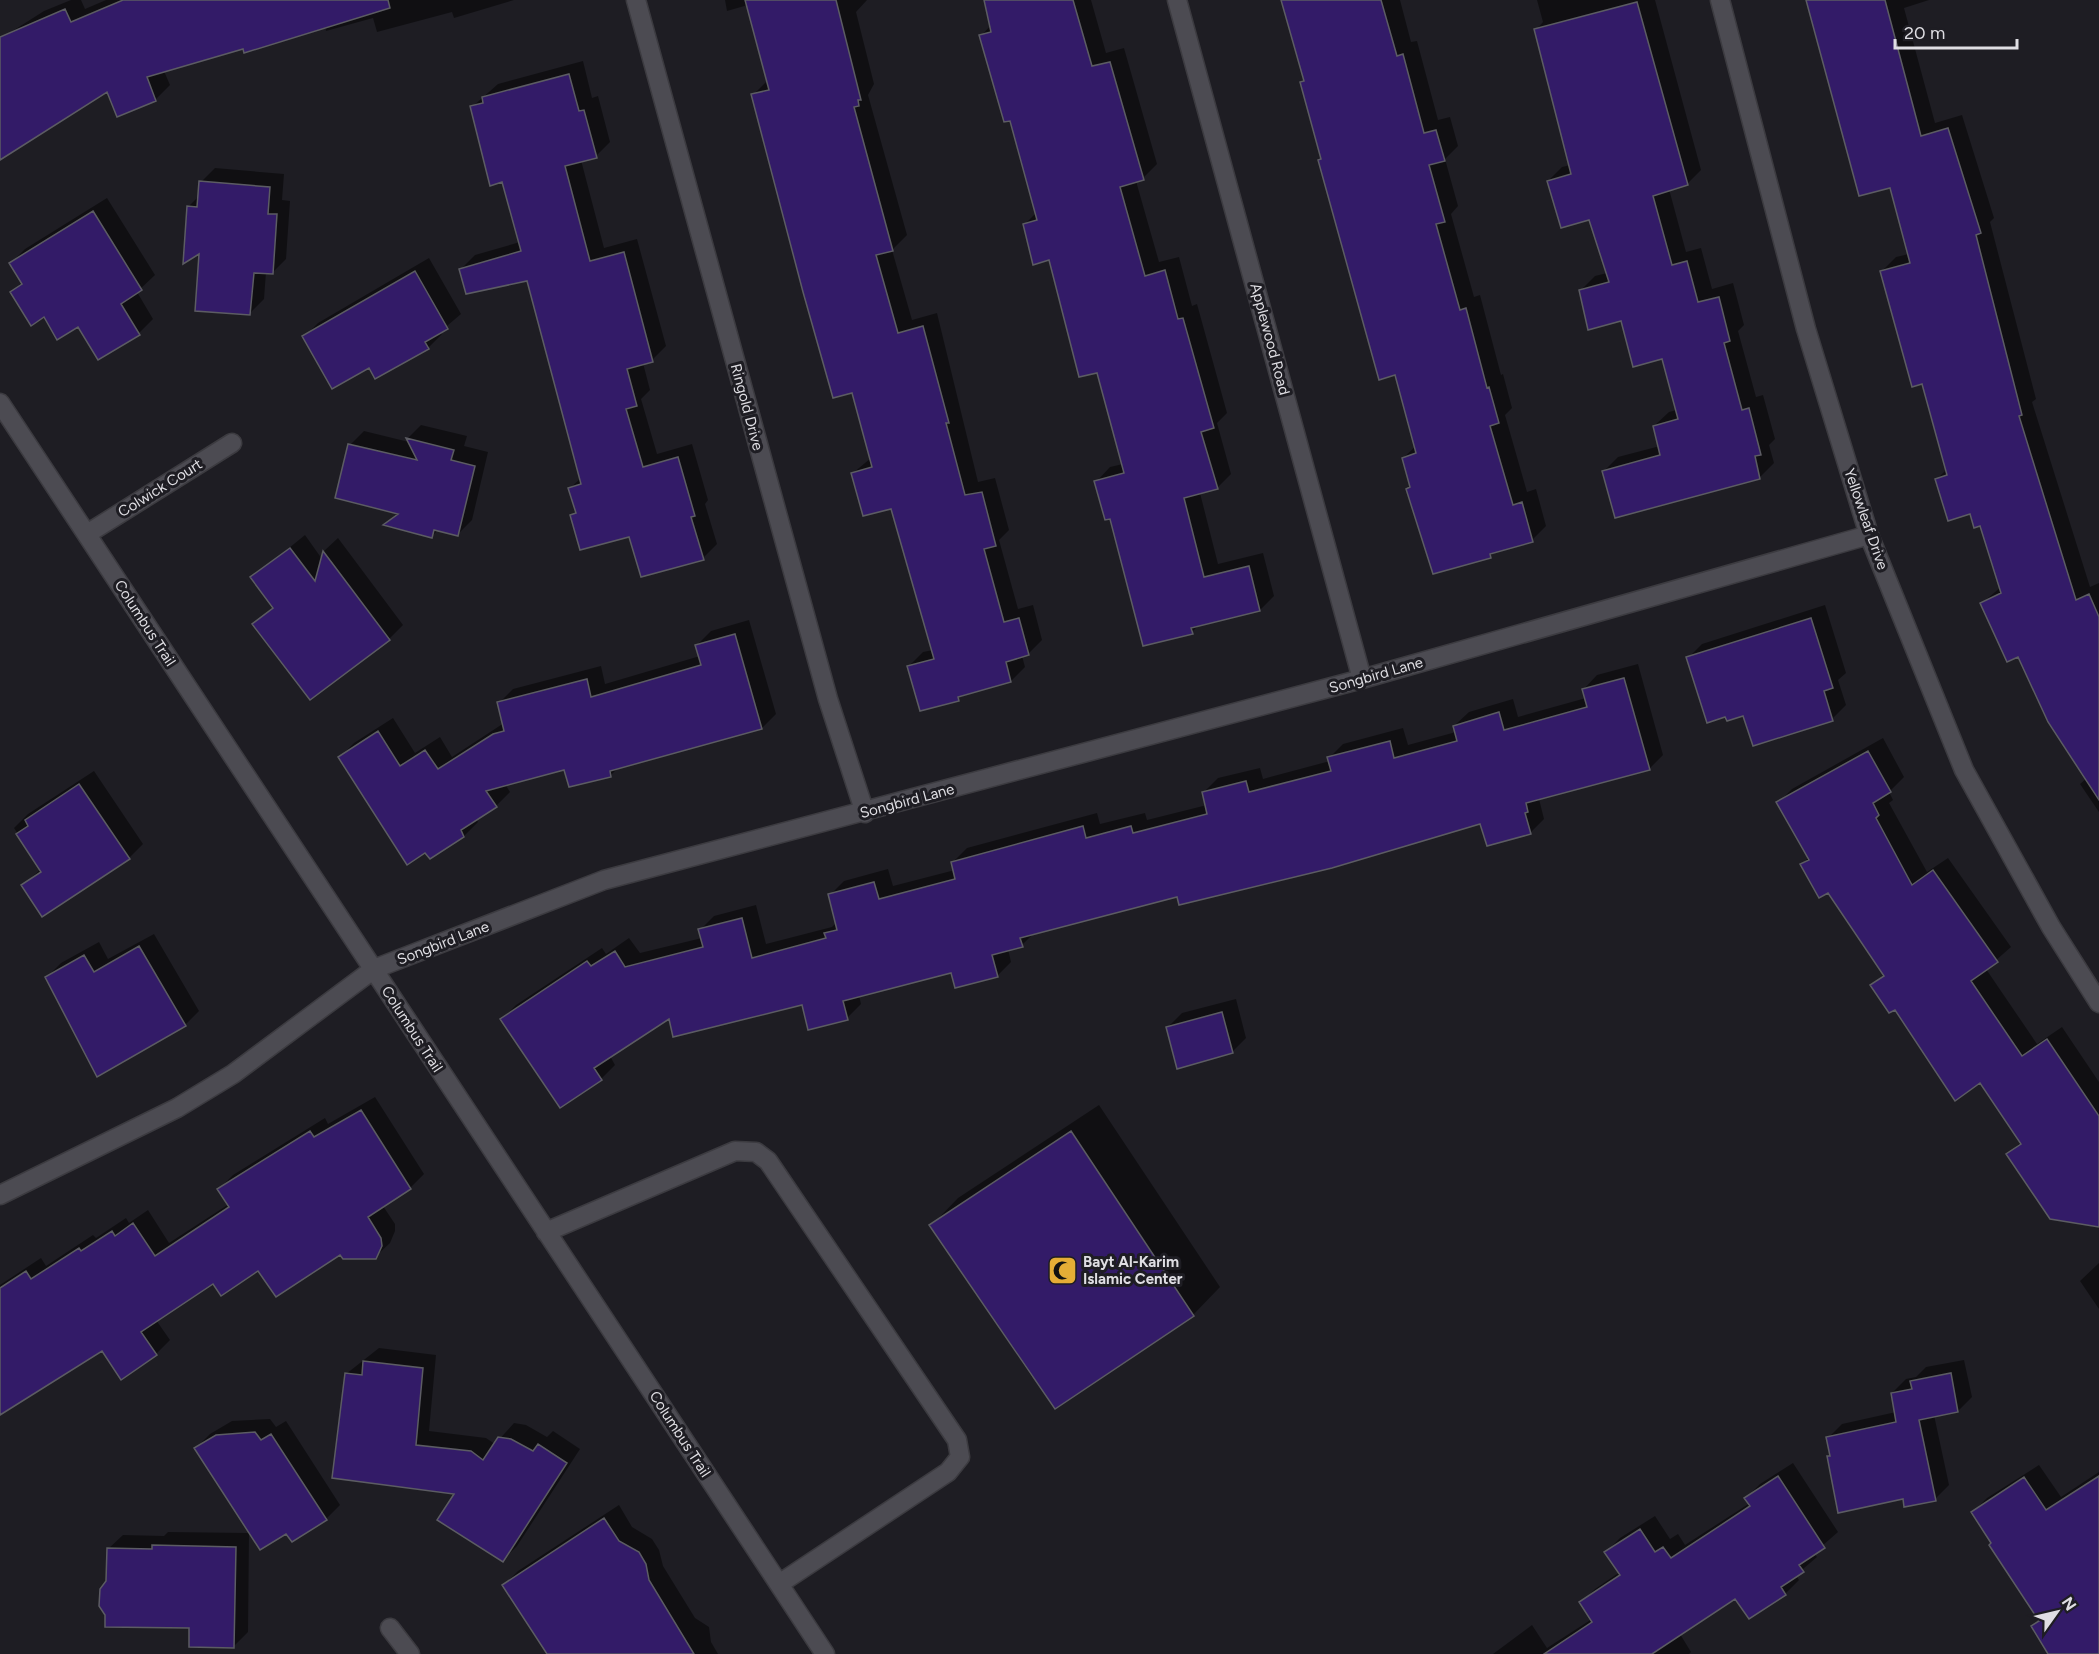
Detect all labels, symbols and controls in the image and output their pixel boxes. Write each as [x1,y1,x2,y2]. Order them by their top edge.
scale bar [1895,12,2016,50]
text: 20 m [1904,22,1945,44]
street label: Applewood Road [1246,281,1294,397]
street label: Ringold Drive [727,362,767,452]
street label: Colwick Court [115,455,206,521]
street label: Yellowleaf Drive [1840,466,1892,572]
street label: Columbus Trail [111,577,179,669]
street label: Songbird Lane [1327,653,1425,697]
street label: Songbird Lane [858,780,956,822]
street label: Songbird Lane [395,917,491,969]
street label: Columbus Trail [378,983,446,1075]
place label: Bayt Al-Karim Islamic Center [1083,1253,1183,1288]
mosque icon: Bayt Al-Karim Islamic Center [1046,1255,1078,1287]
street label: Columbus Trail [646,1388,714,1480]
north arrow [2027,1582,2087,1642]
text: N [2058,1593,2080,1614]

